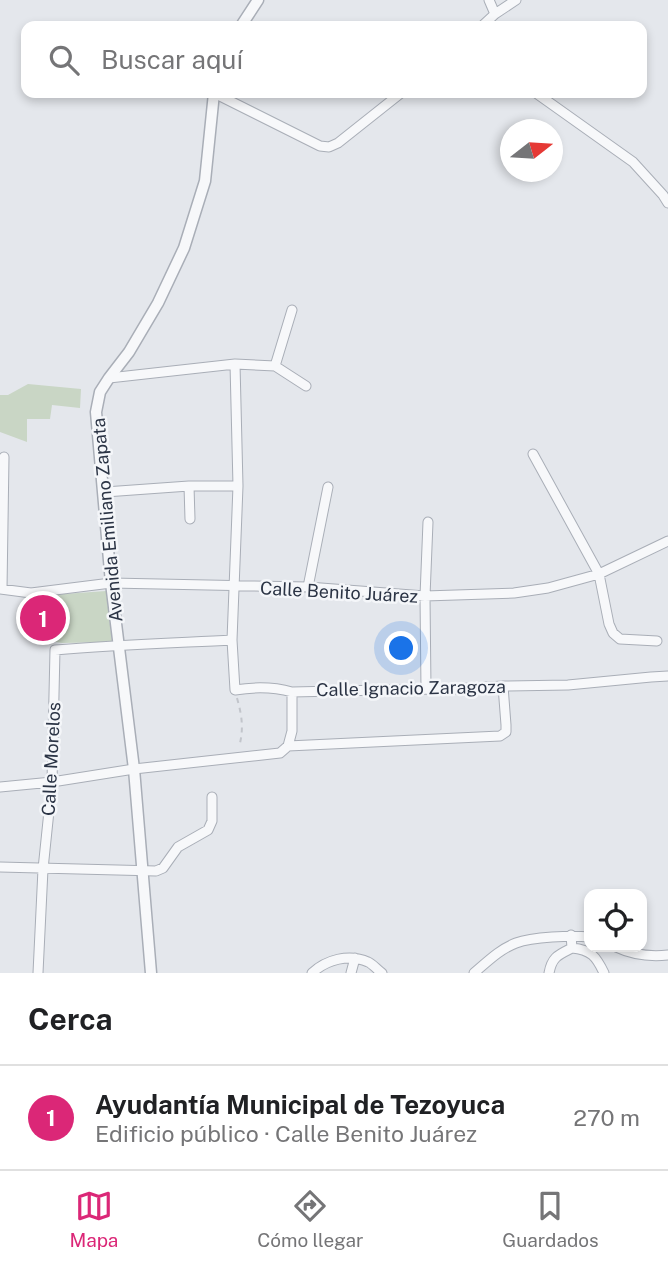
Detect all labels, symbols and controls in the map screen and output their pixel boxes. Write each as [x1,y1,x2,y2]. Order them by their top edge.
search box [21,21,647,98]
icon: search [45,41,83,79]
text: Buscar aquí [101,44,243,75]
north arrow [500,119,563,182]
street label: Avenida Emiliano Zapata [88,417,126,623]
street label: Calle Benito Juárez [259,577,419,607]
pin: 1 [20,592,66,644]
your location [384,631,418,665]
street label: Calle Ignacio Zaragoza [316,676,506,700]
street label: Calle Morelos [38,701,64,817]
map controls [584,889,647,952]
button: locate [584,889,647,952]
text: Cerca [28,1001,113,1037]
text: Ayudantía Municipal de Tezoyuca [95,1089,505,1120]
text: 1 [46,1104,56,1131]
text: 270 m [573,1104,640,1131]
text: Edificio público · Calle Benito Juárez [95,1120,477,1147]
tab: Mapa [69,1187,118,1251]
tab: Cómo llegar [257,1187,364,1251]
tab: Guardados [502,1187,599,1251]

